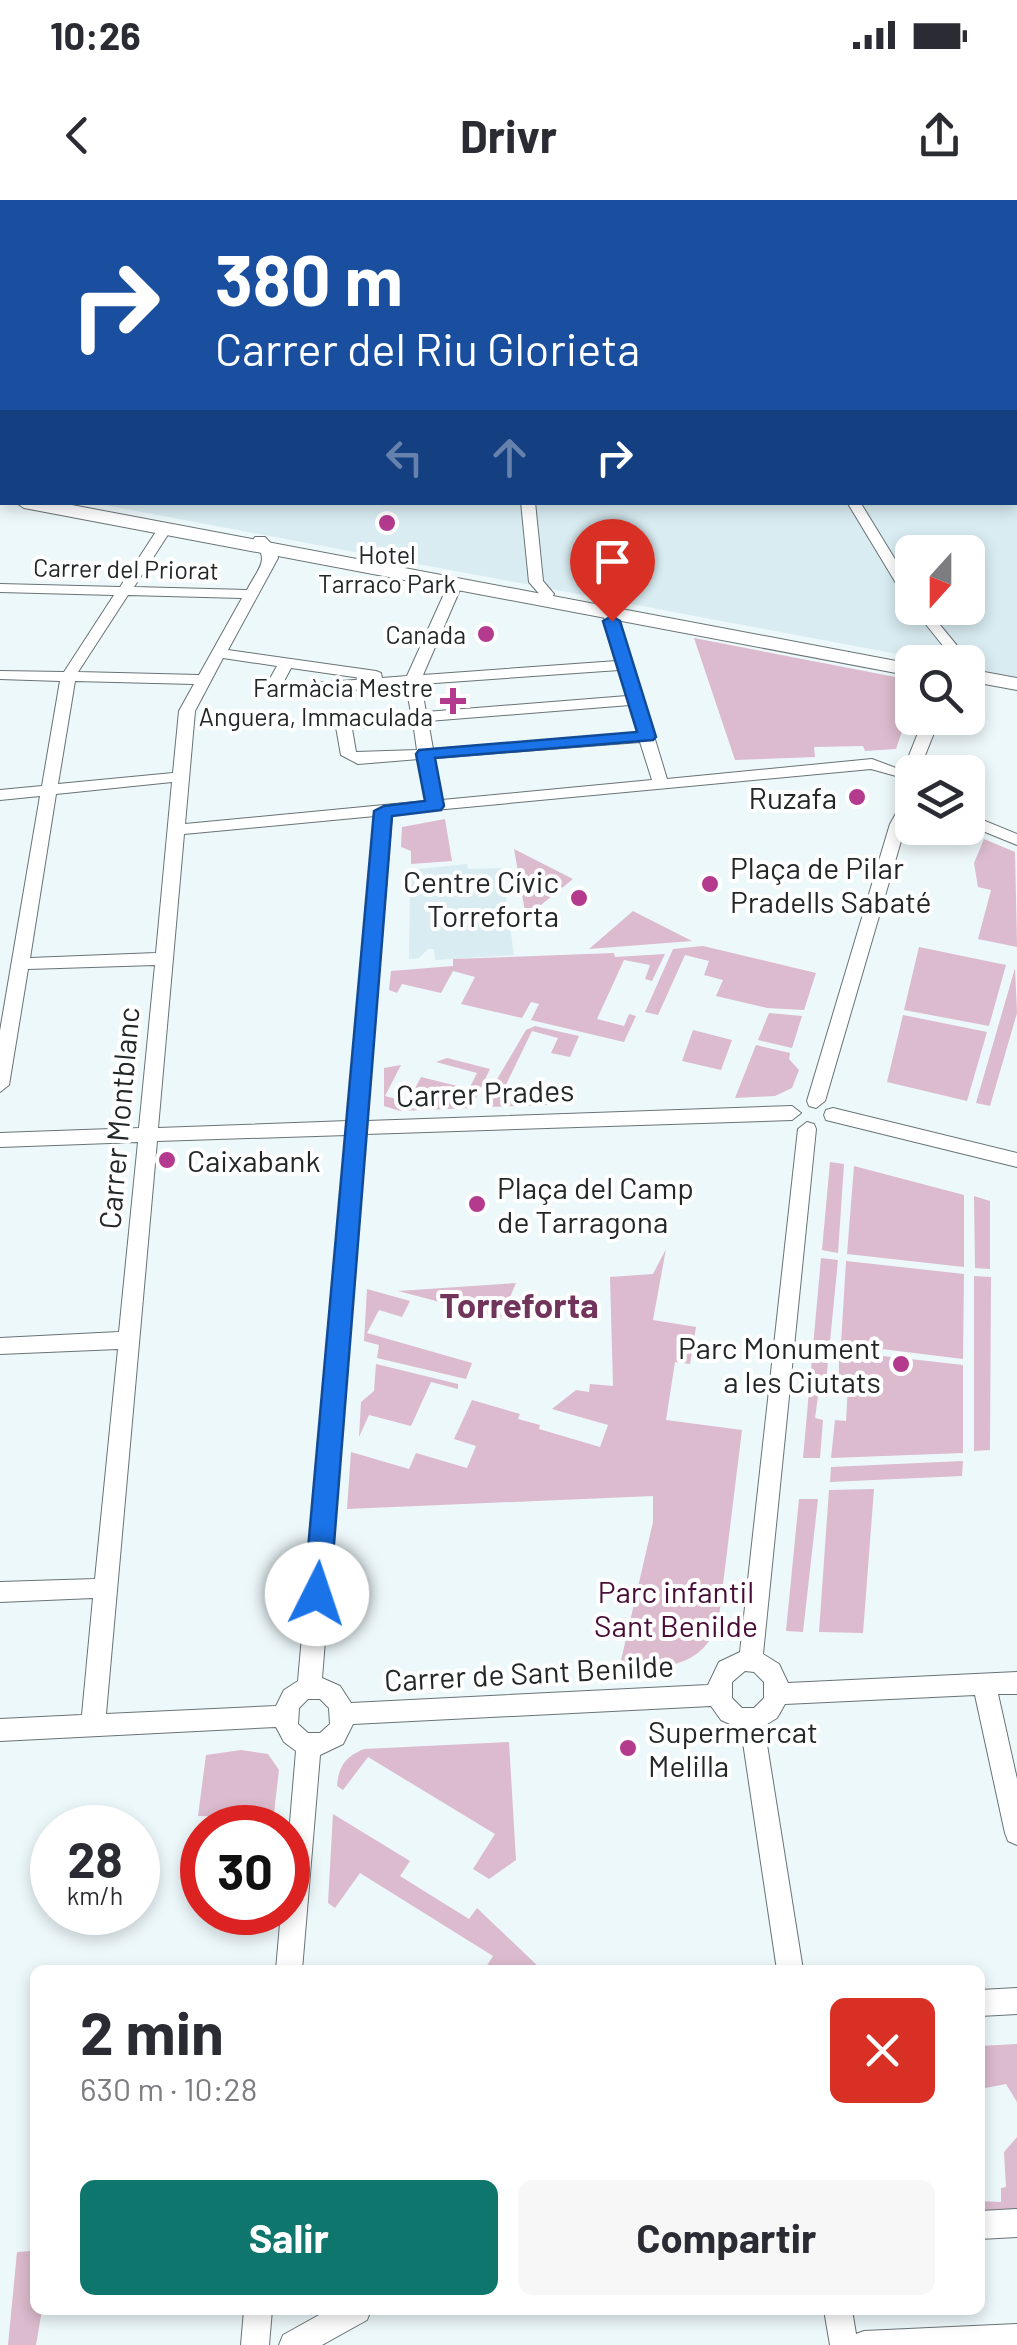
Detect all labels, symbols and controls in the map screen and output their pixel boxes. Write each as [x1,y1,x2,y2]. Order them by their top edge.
text: 10:26 [50,12,141,58]
icon: back [50,108,105,163]
text: Drivr [460,108,557,162]
icon: share [912,108,967,163]
text: 380 m [215,236,403,320]
icon: right [50,240,180,370]
text: Carrer del Riu Glorieta [215,321,640,375]
icon: left [377,430,432,485]
icon: ahead [482,430,537,485]
icon: right [587,430,642,485]
marker: Hotel Tarraco Park [376,512,398,534]
pin [570,519,655,622]
icon: arrive [585,534,640,589]
north arrow [895,535,985,625]
map controls [895,535,985,845]
place label: Hotel Tarraco Park [318,539,456,598]
street label: Carrer del Priorat [33,551,219,585]
place label: Canada [386,619,466,649]
marker: Canada [475,623,497,645]
button: search [895,645,985,735]
place label: Farmàcia Mestre Anguera, Immaculada [199,672,433,731]
marker: Farmàcia Mestre Anguera, Immaculada [442,690,464,712]
button: layers [895,755,985,845]
place label: Ruzafa [749,779,837,815]
marker: Ruzafa [846,786,868,808]
place label: Plaça de Pilar Pradells Sabaté [730,849,931,919]
place label: Centre Cívic Torreforta [403,863,559,933]
marker: Plaça de Pilar Pradells Sabaté [699,873,721,895]
marker: Centre Cívic Torreforta [568,887,590,909]
street label: Carrer Montblanc [90,1005,146,1231]
street label: Carrer Prades [395,1071,575,1113]
place label: Caixabank [187,1142,321,1178]
marker: Caixabank [156,1149,178,1171]
place label: Plaça del Camp de Tarragona [497,1169,694,1239]
marker: Plaça del Camp de Tarragona [466,1193,488,1215]
district label: Torreforta [439,1283,599,1325]
place label: Parc Monument a les Ciutats [678,1329,881,1399]
marker: Parc Monument a les Ciutats [890,1353,912,1375]
position arrow [265,1542,369,1646]
park label: Parc infantil Sant Benilde [594,1573,758,1643]
street label: Carrer de Sant Benilde [383,1646,675,1698]
place label: Supermercat Melilla [648,1713,818,1783]
marker: Supermercat Melilla [617,1737,639,1759]
speed limit sign: 30 [180,1805,310,1935]
text: 28 [67,1828,123,1888]
text: km/h [67,1880,123,1910]
text: 2 min [80,1995,224,2067]
button: close [830,1998,935,2103]
text: 630 m · 10:28 [80,2069,257,2107]
button: Salir [80,2180,498,2295]
button: Compartir [518,2180,935,2295]

